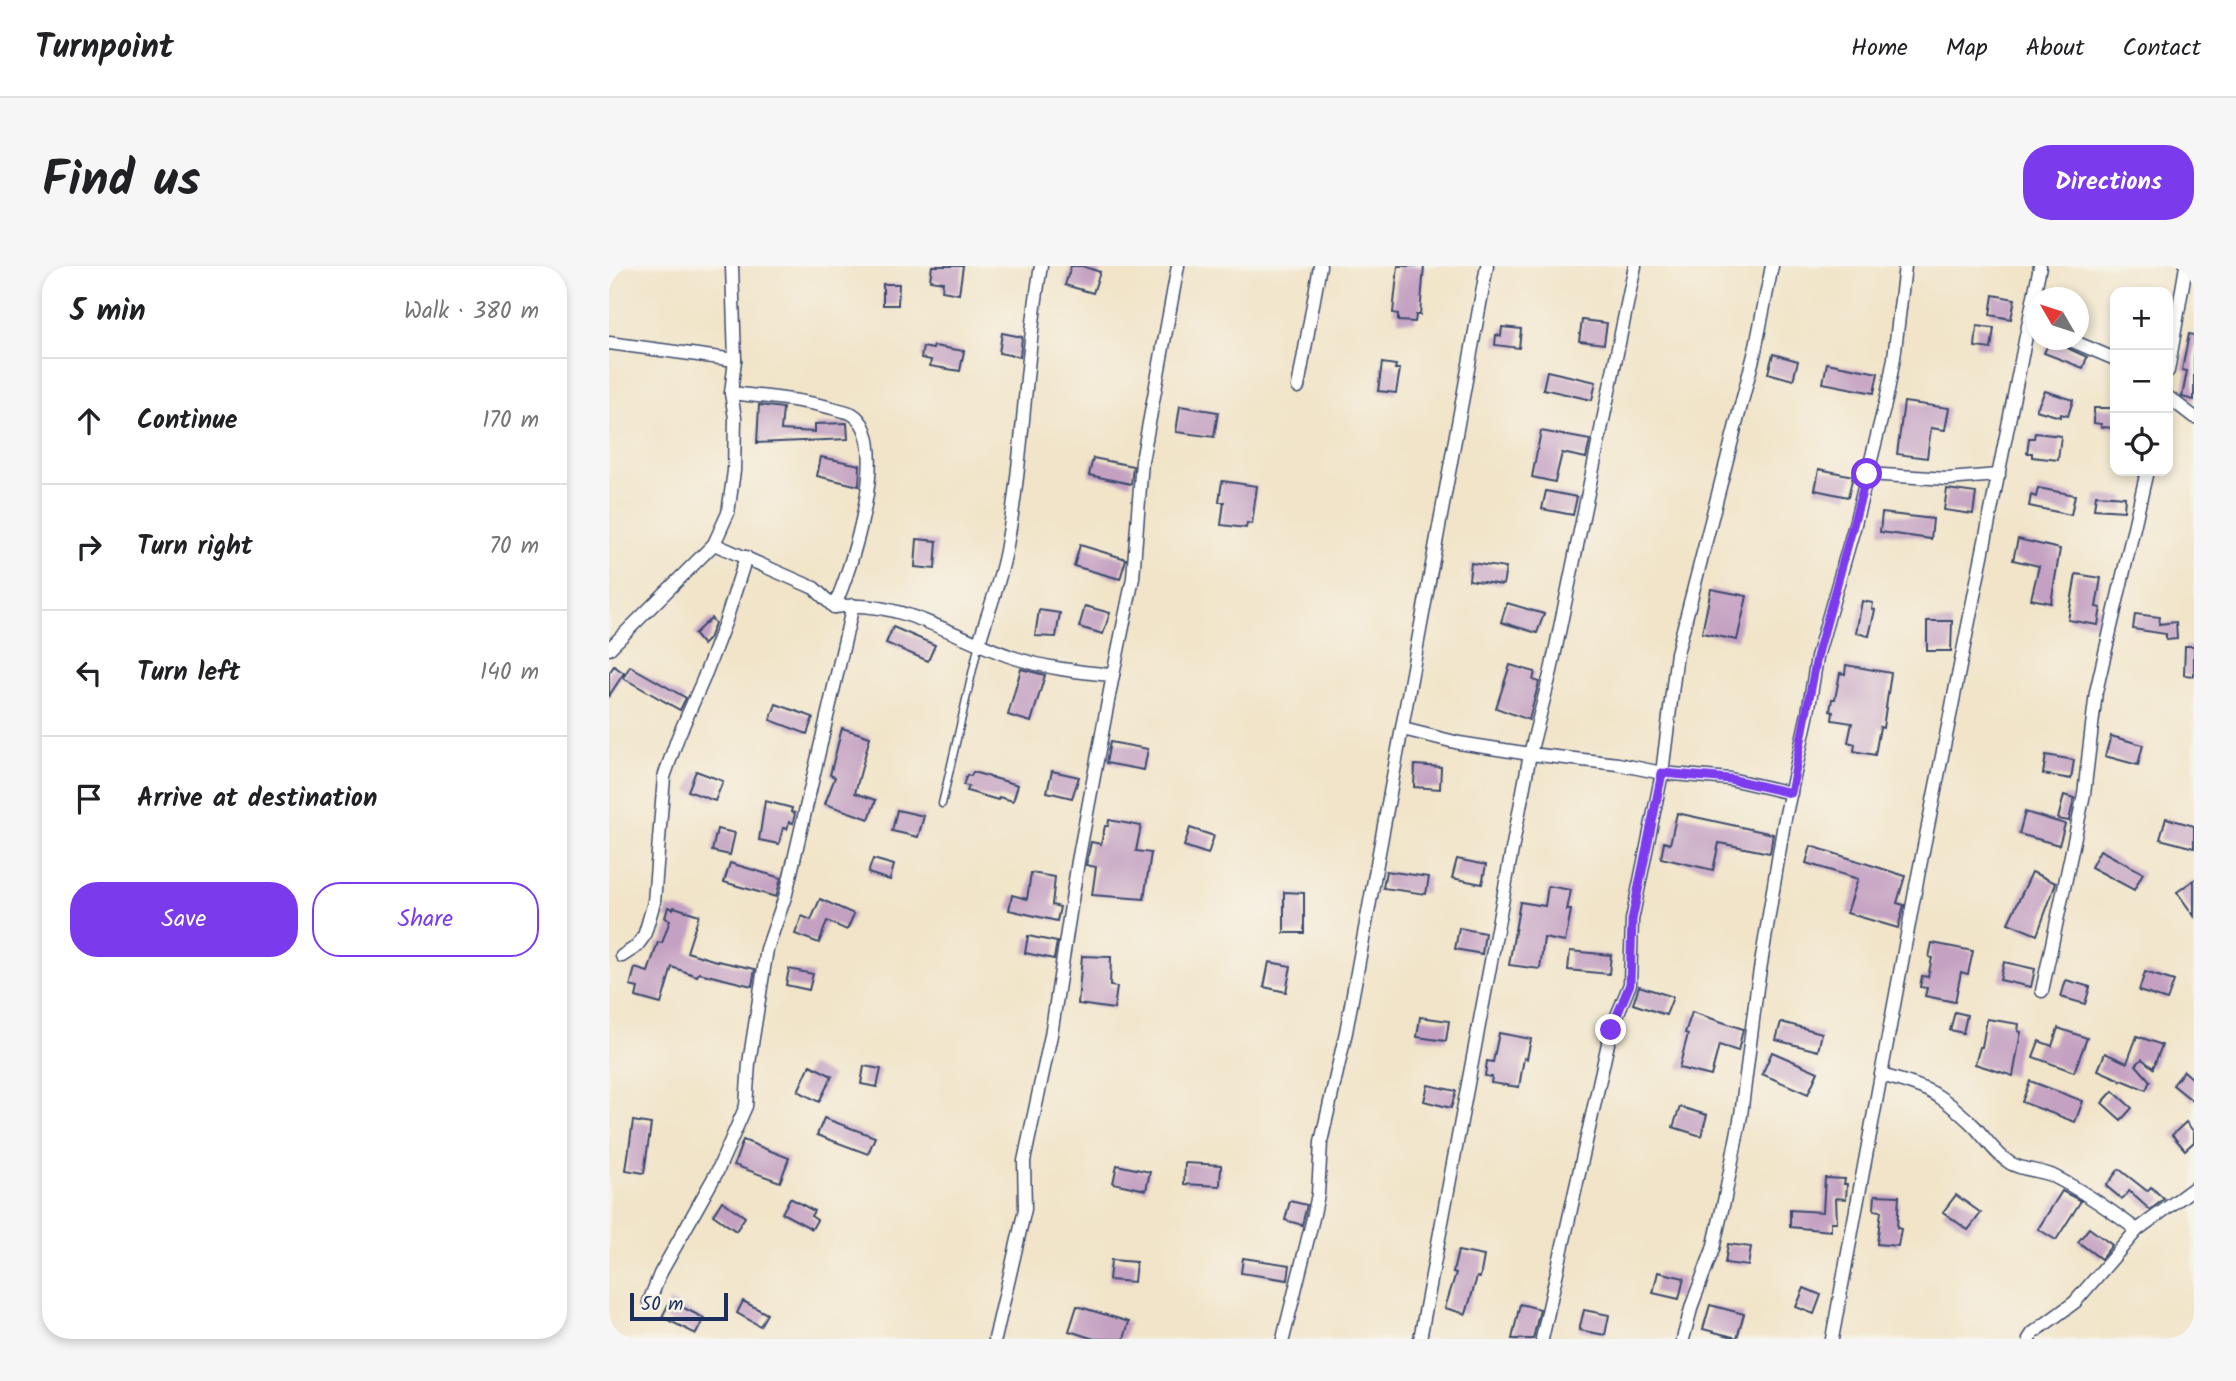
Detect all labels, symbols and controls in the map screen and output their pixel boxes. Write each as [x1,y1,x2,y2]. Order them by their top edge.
text: Turnpoint [35,22,174,75]
text: Home [1851,29,1908,68]
text: Map [1946,29,1988,68]
text: About [2026,29,2084,68]
text: Contact [2122,29,2201,68]
text: Find us [42,143,200,221]
button: Directions [2023,145,2194,220]
north arrow [2026,287,2089,350]
map controls [2110,287,2173,476]
button: + [2110,287,2173,350]
text: 5 min [70,288,146,336]
text: Walk · 380 m [404,294,539,330]
button: − [2110,350,2173,413]
text: Continue [137,400,238,442]
icon: ahead [70,402,108,440]
text: 170 m [482,403,539,439]
button: locate [2110,413,2173,476]
route start [1851,458,1882,489]
text: Turn right [137,526,253,568]
icon: right [70,528,108,566]
text: 70 m [489,529,539,565]
text: Turn left [137,652,240,694]
icon: left [70,654,108,692]
text: 140 m [480,655,539,691]
text: Arrive at destination [137,778,377,820]
icon: arrive [70,780,108,818]
button: Save [70,882,298,957]
button: Share [312,882,539,957]
route end [1595,1014,1626,1045]
scale bar [630,1290,728,1322]
text: 50 m [641,1290,683,1320]

